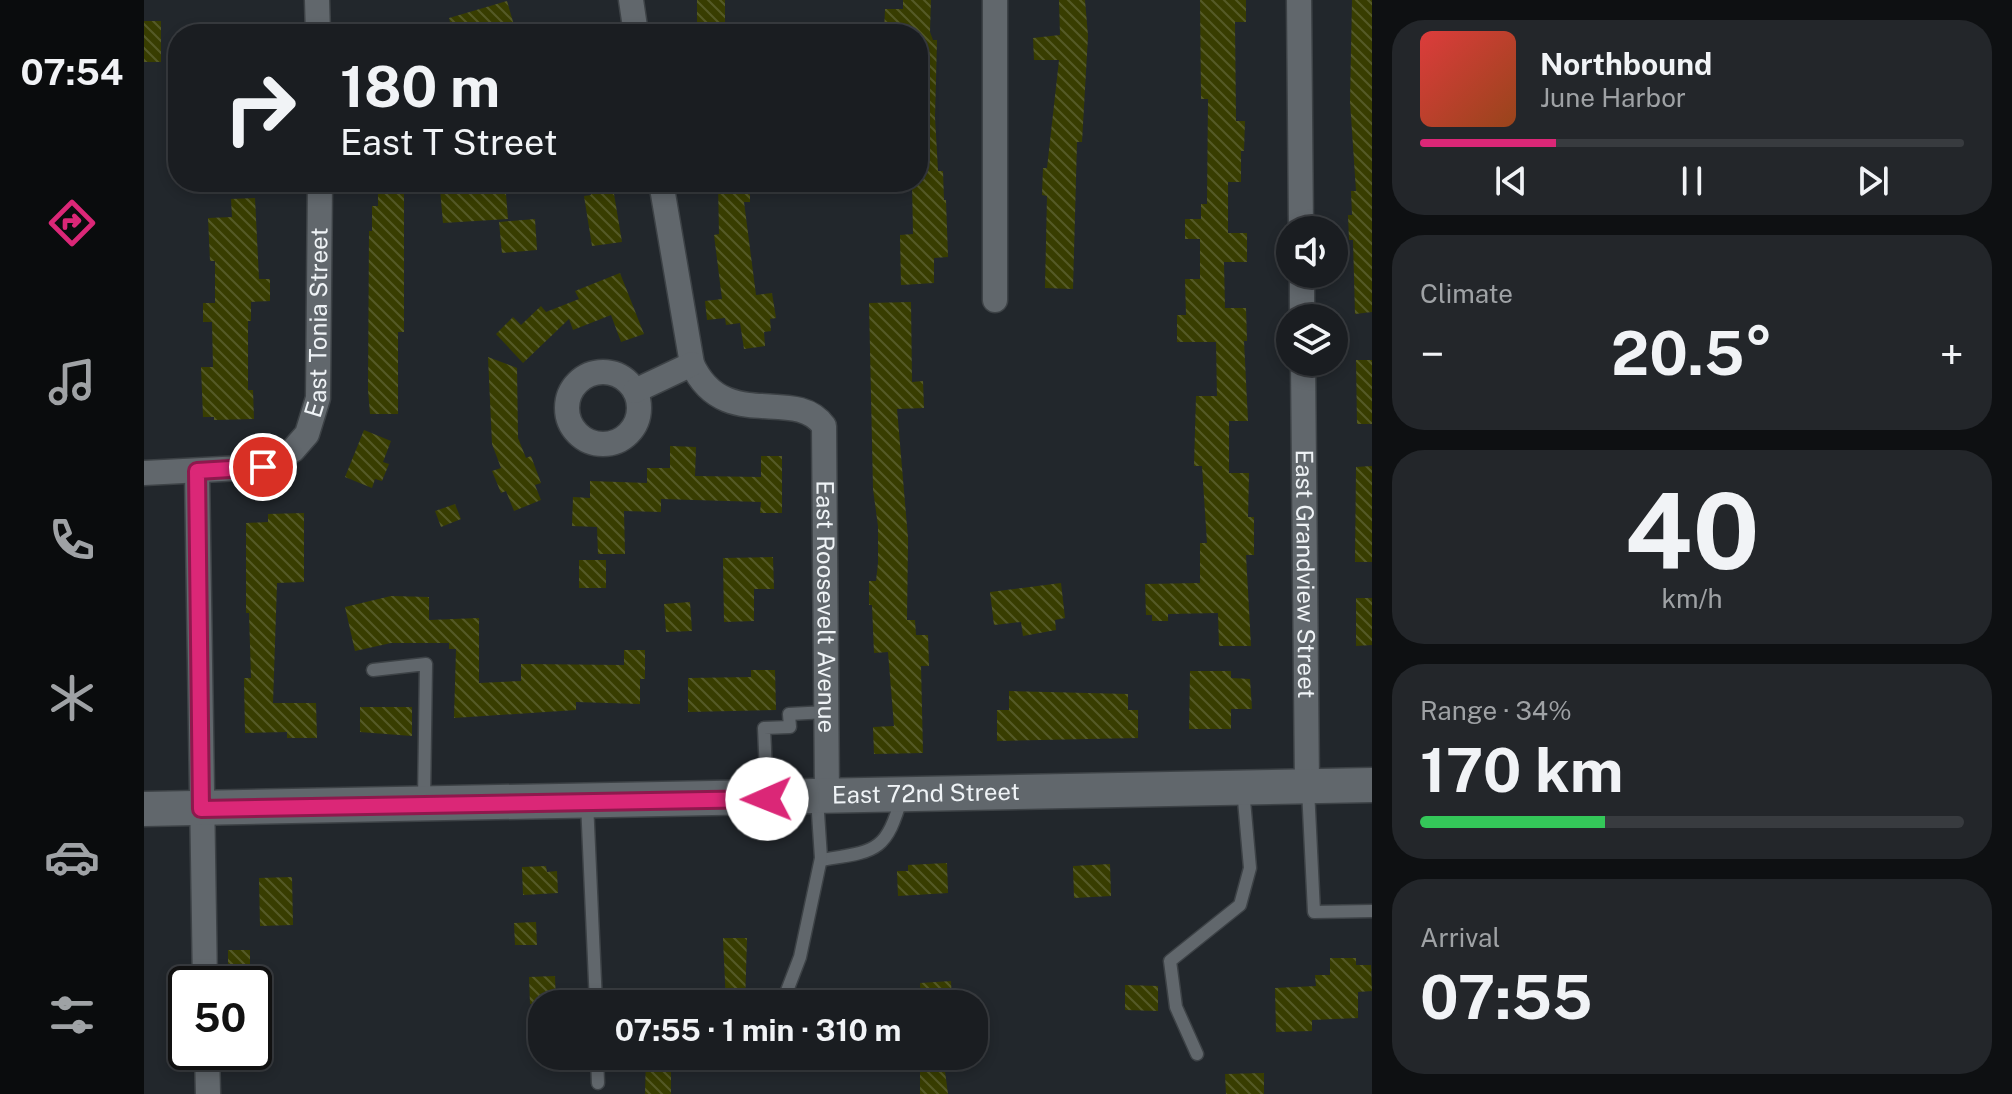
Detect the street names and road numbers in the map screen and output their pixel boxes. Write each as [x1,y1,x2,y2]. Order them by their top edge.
street label: East Tonia Street [298,227,333,421]
street label: East Grandview Street [1291,449,1321,699]
street label: East Roosevelt Avenue [811,480,841,733]
street label: East 72nd Street [832,777,1020,809]

